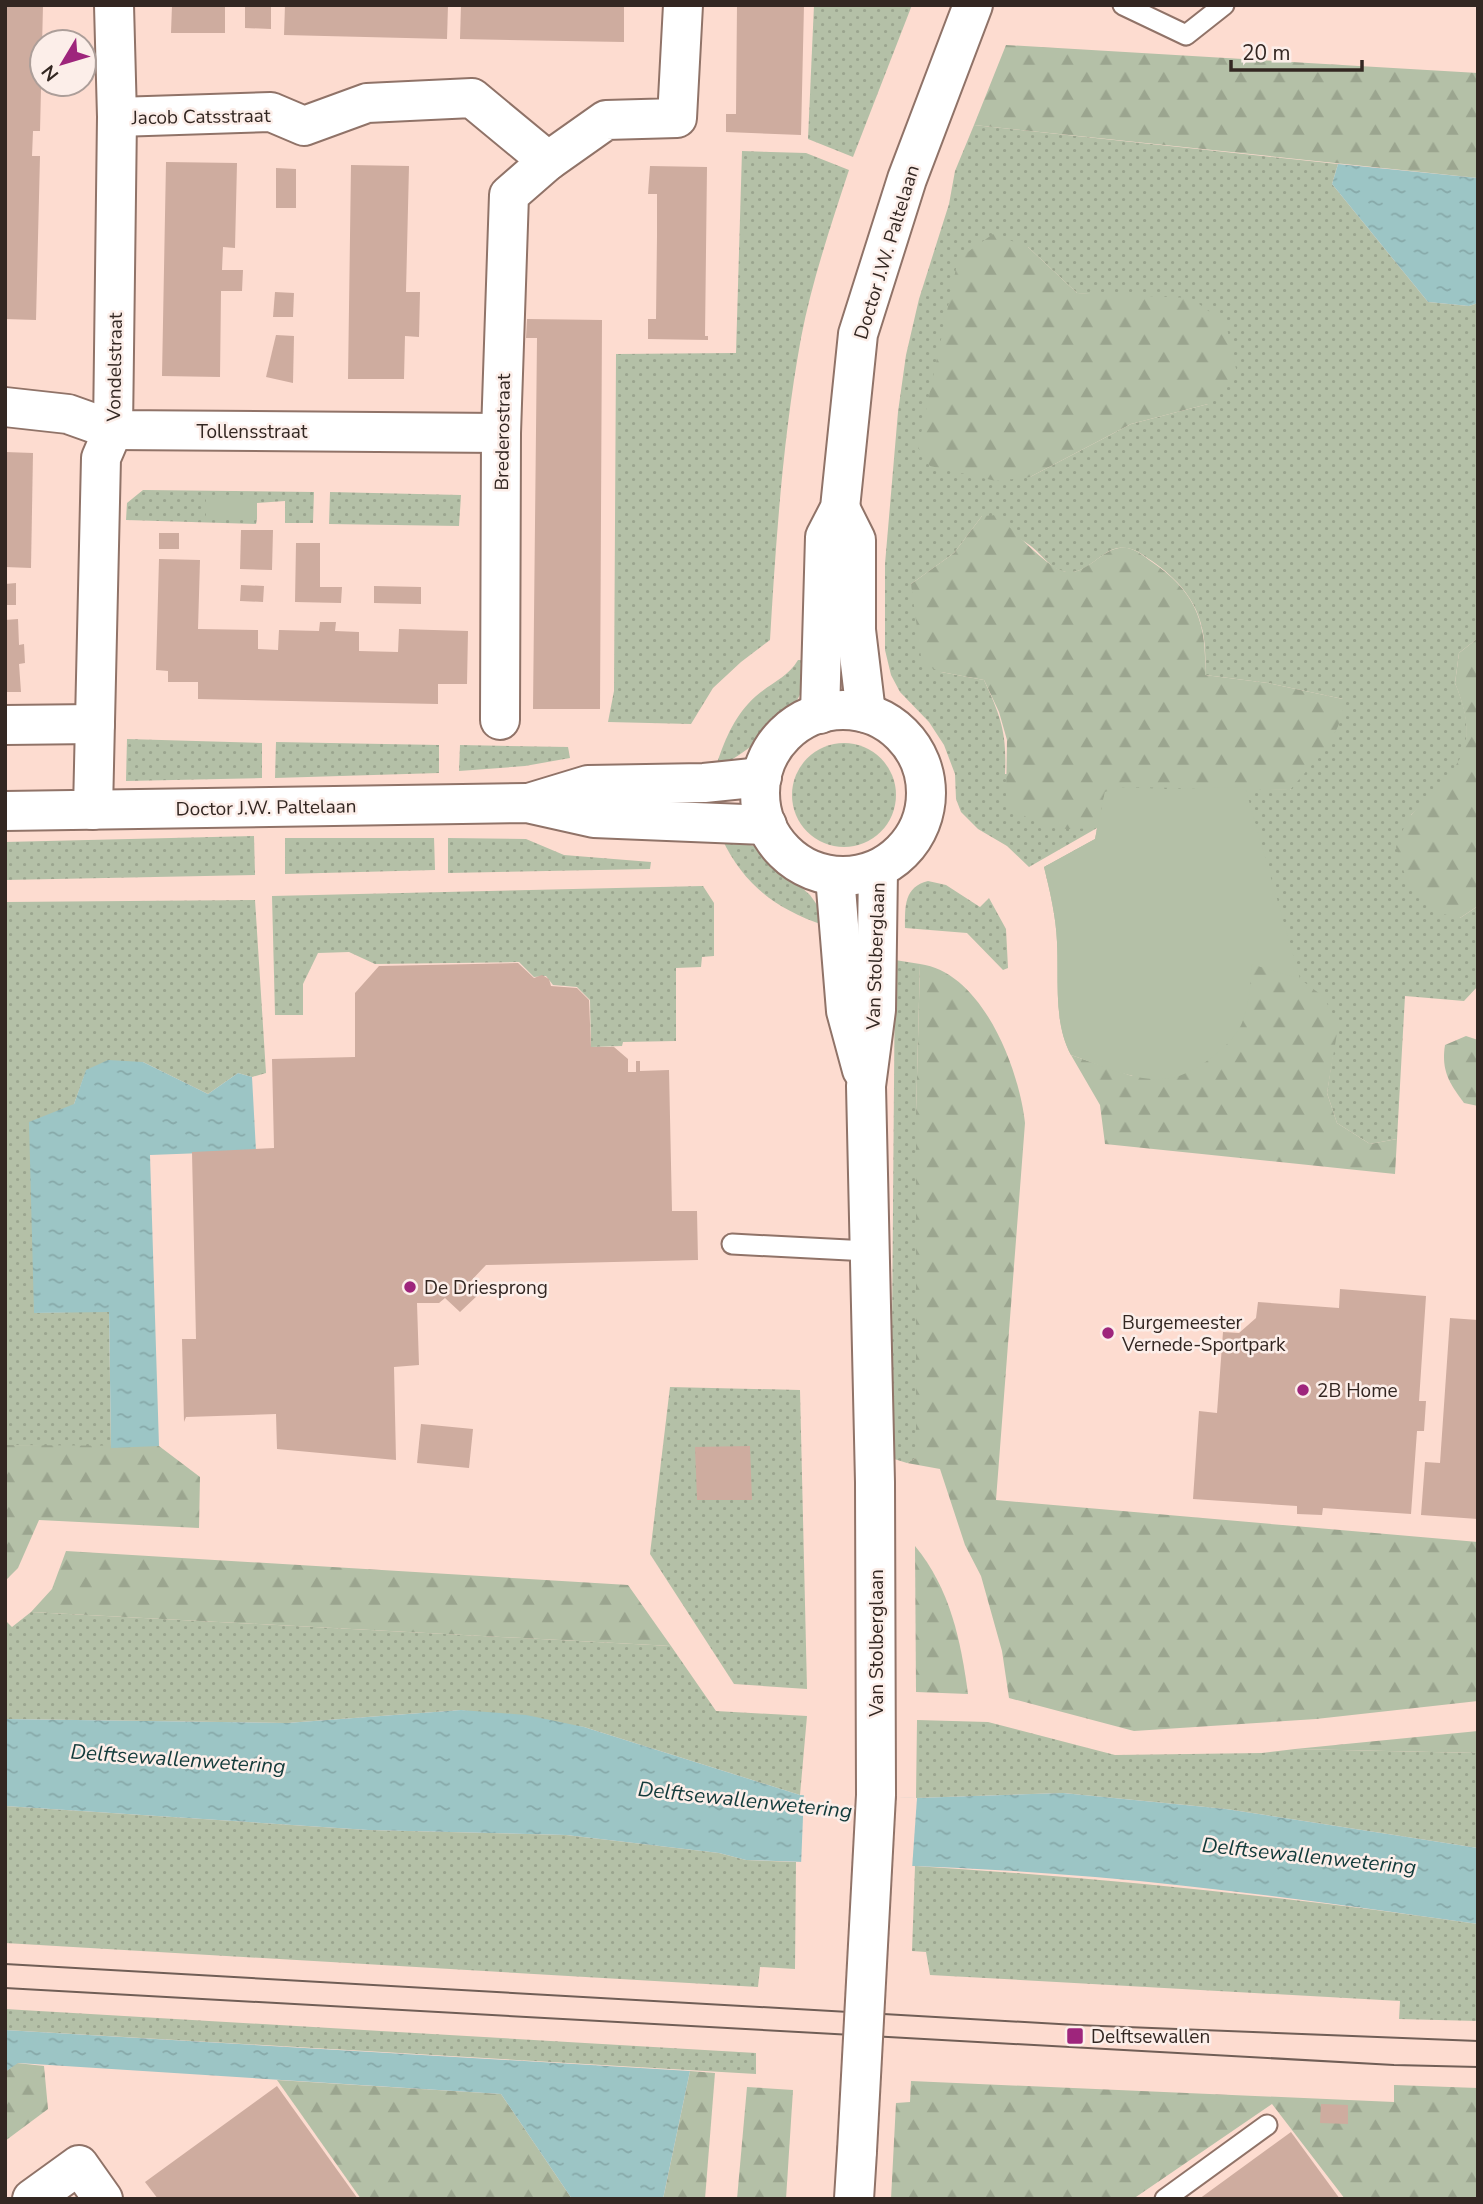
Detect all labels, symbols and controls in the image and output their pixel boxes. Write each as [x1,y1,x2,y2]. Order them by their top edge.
north arrow [28,28,98,98]
scale bar [1231,28,1362,72]
text: 20 m [1242,39,1291,67]
text: N [36,59,65,86]
street label: Jacob Catsstraat [130,103,271,131]
street label: Doctor J.W. Paltelaan [848,162,926,343]
street label: Vondelstraat [101,312,129,423]
street label: Brederostraat [489,373,517,491]
street label: Tollensstraat [197,419,308,445]
street label: Doctor J.W. Paltelaan [175,793,357,823]
street label: Van Stolberglaan [860,882,892,1031]
place label: De Driesprong [424,1275,548,1301]
marker: De Driesprong [402,1279,418,1295]
place label: Burgemeester Vernede-Sportpark [1121,1310,1286,1358]
marker: Burgemeester Vernede-Sportpark [1100,1325,1116,1341]
place label: 2B Home [1317,1378,1398,1404]
marker: 2B Home [1295,1382,1311,1398]
street label: Van Stolberglaan [864,1569,890,1718]
water label: Delftsewallenwetering [70,1738,286,1780]
water label: Delftsewallenwetering [636,1775,854,1825]
water label: Delftsewallenwetering [1200,1831,1418,1881]
place label: Delftsewallen [1091,2024,1210,2050]
marker: Delftsewallen [1065,2026,1085,2046]

